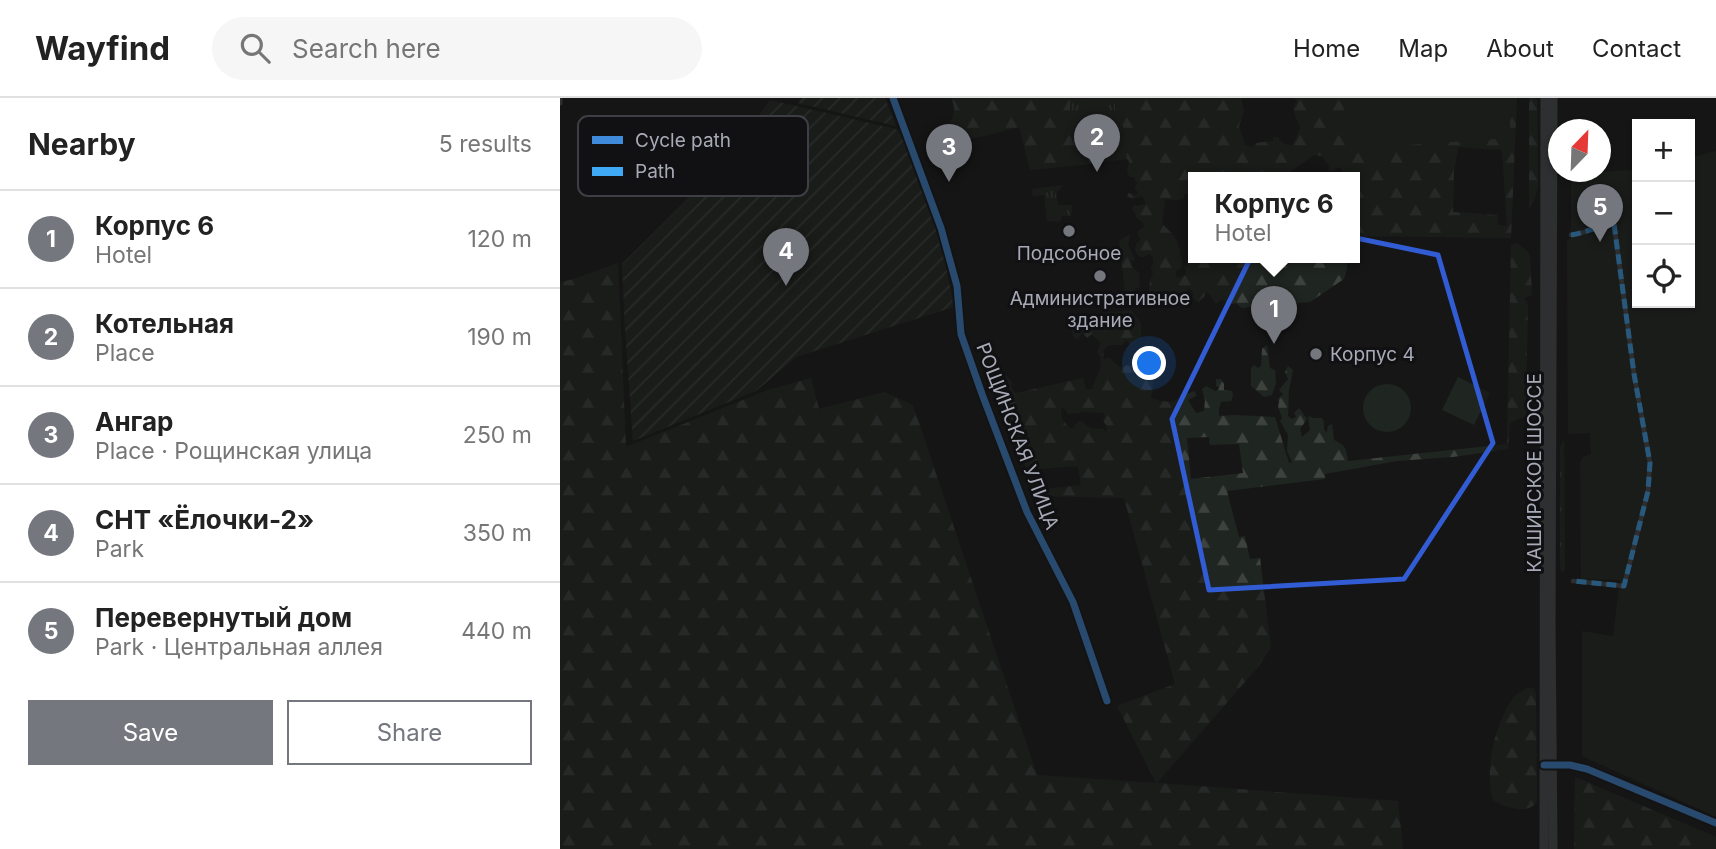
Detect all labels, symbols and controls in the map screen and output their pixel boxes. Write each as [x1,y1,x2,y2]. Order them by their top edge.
search box [212,17,702,80]
text: Wayfind [35,28,170,68]
icon: search [236,29,274,67]
text: Search here [292,33,441,64]
text: Home [1293,34,1360,63]
text: Map [1398,34,1448,63]
text: About [1486,34,1554,63]
text: Contact [1592,34,1681,63]
pin: 2 [1074,114,1120,172]
legend [578,116,808,196]
north arrow [1548,119,1611,182]
map controls [1632,119,1695,308]
button: + [1632,119,1695,182]
pin: 3 [926,124,972,182]
text: Nearby [28,126,136,162]
text: Cycle path [635,129,731,152]
text: 5 results [439,130,532,158]
text: Path [635,160,675,183]
popup [1188,172,1360,263]
button: − [1632,182,1695,245]
pin: 5 [1577,184,1623,242]
text: Корпус 6 [1214,188,1334,219]
text: Корпус 6 [95,210,214,241]
text: Hotel [1214,219,1272,247]
marker: Подсобное [1061,223,1077,239]
text: 1 [46,225,56,253]
text: 120 m [467,225,532,253]
pin: 4 [763,228,809,286]
text: Hotel [95,241,152,269]
place label: Подсобное [1017,242,1121,265]
button: locate [1632,245,1695,308]
marker: Административное здание [1092,268,1108,284]
pin: 1 [1251,286,1297,344]
place label: Административное здание [1010,287,1190,332]
text: Котельная [95,308,234,339]
text: 2 [44,323,58,351]
text: 190 m [467,323,532,351]
text: Place [95,339,155,367]
street label: РОЩИНСКАЯ УЛИЦА [971,340,1064,533]
place label: Корпус 4 [1330,343,1415,366]
your location [1132,346,1166,380]
marker: Корпус 4 [1308,346,1324,362]
street label: КАШИРСКОЕ ШОССЕ [1523,373,1546,573]
text: Ангар [95,406,174,437]
text: 3 [44,421,58,449]
text: 250 m [463,421,532,449]
text: Place · Рощинская улица [95,437,372,465]
text: СНТ «Ёлочки-2» [95,504,314,535]
text: 4 [43,519,59,547]
text: 350 m [463,519,532,547]
text: Park [95,535,144,563]
text: Перевернутый дом [95,602,352,633]
text: 5 [44,617,58,645]
text: 440 m [461,617,532,645]
text: Park · Центральная аллея [95,633,383,661]
button: Save [28,700,273,765]
button: Share [287,700,532,765]

